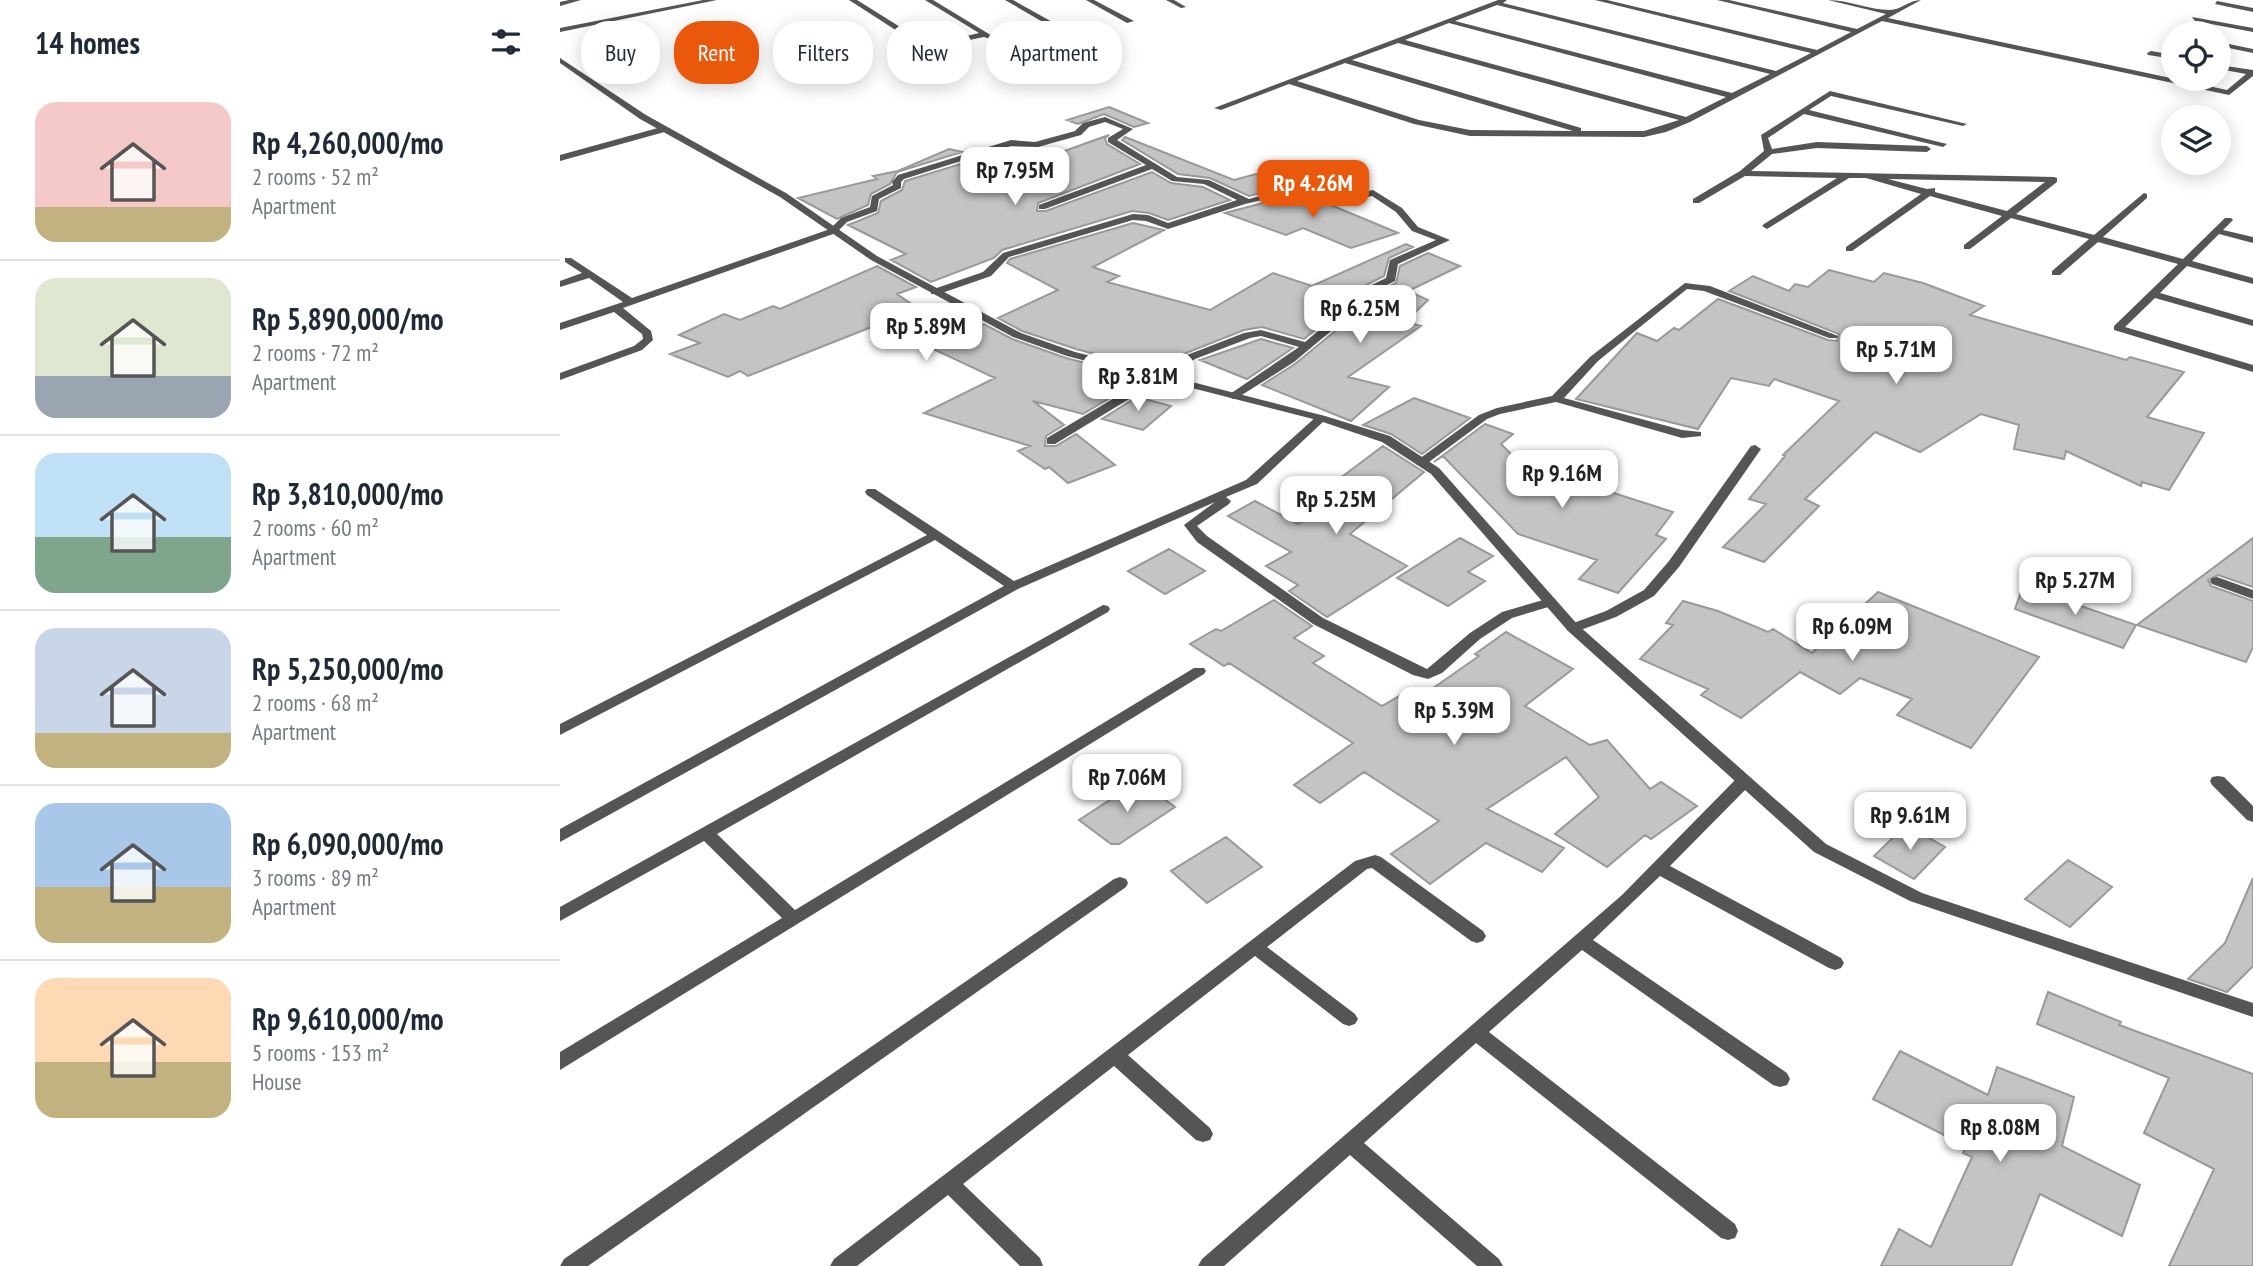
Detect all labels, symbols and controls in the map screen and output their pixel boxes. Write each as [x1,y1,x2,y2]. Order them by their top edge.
chip: Buy [581,21,660,84]
chip: Rent [674,21,759,84]
chip: Filters [773,21,873,84]
chip: New [887,21,972,84]
chip: Apartment [986,21,1122,84]
map controls [2161,21,2231,175]
button: locate [2161,21,2231,91]
text: 14 homes [35,23,140,62]
icon: filters [487,23,525,61]
button: layers [2161,105,2231,175]
text: Rp 4,260,000/mo [252,123,444,162]
icon: home [91,130,175,214]
pin: Rp 7.95M [943,148,1087,207]
text: Rp 7.95M [976,155,1054,184]
pin: Rp 4.26M [1241,160,1385,220]
text: 2 rooms · 52 m² [252,162,379,191]
text: Rp 4.26M [1273,168,1353,197]
text: Apartment [252,191,336,220]
pin: Rp 6.25M [1288,286,1432,345]
text: Rp 6.25M [1320,293,1400,322]
text: Rp 5,890,000/mo [252,299,444,338]
pin: Rp 5.89M [854,304,998,363]
icon: home [91,306,175,390]
text: Rp 5.89M [886,311,966,340]
pin: Rp 5.71M [1824,326,1968,386]
text: Rp 5.71M [1856,334,1936,363]
text: 2 rooms · 72 m² [252,338,379,367]
pin: Rp 3.81M [1066,354,1210,413]
text: Rp 3.81M [1098,361,1178,390]
text: Apartment [252,367,336,396]
pin: Rp 9.16M [1490,450,1634,510]
text: Rp 9.16M [1522,458,1602,487]
text: Rp 3,810,000/mo [252,474,444,513]
pin: Rp 5.25M [1264,476,1408,536]
icon: home [91,481,175,565]
text: Rp 5.25M [1296,484,1376,513]
text: 2 rooms · 60 m² [252,513,379,542]
text: Apartment [252,542,336,571]
pin: Rp 5.27M [2003,558,2147,617]
text: Rp 5.27M [2035,565,2115,594]
pin: Rp 6.09M [1780,604,1924,663]
text: Rp 6.09M [1812,611,1892,640]
text: Rp 5,250,000/mo [252,649,444,688]
icon: home [91,656,175,740]
text: 2 rooms · 68 m² [252,688,379,717]
pin: Rp 5.39M [1382,688,1526,747]
text: Rp 5.39M [1414,695,1494,724]
text: Apartment [252,717,336,746]
pin: Rp 7.06M [1055,754,1199,814]
text: Rp 7.06M [1088,762,1166,791]
pin: Rp 9.61M [1838,792,1982,852]
text: Rp 9.61M [1870,800,1950,829]
text: Rp 6,090,000/mo [252,824,444,863]
icon: home [91,831,175,915]
text: 3 rooms · 89 m² [252,863,379,892]
text: Apartment [252,892,336,921]
text: Rp 9,610,000/mo [252,999,444,1038]
icon: home [91,1006,175,1090]
text: 5 rooms · 153 m² [252,1038,389,1067]
text: House [252,1067,302,1096]
pin: Rp 8.08M [1928,1104,2072,1164]
text: Rp 8.08M [1960,1112,2040,1141]

